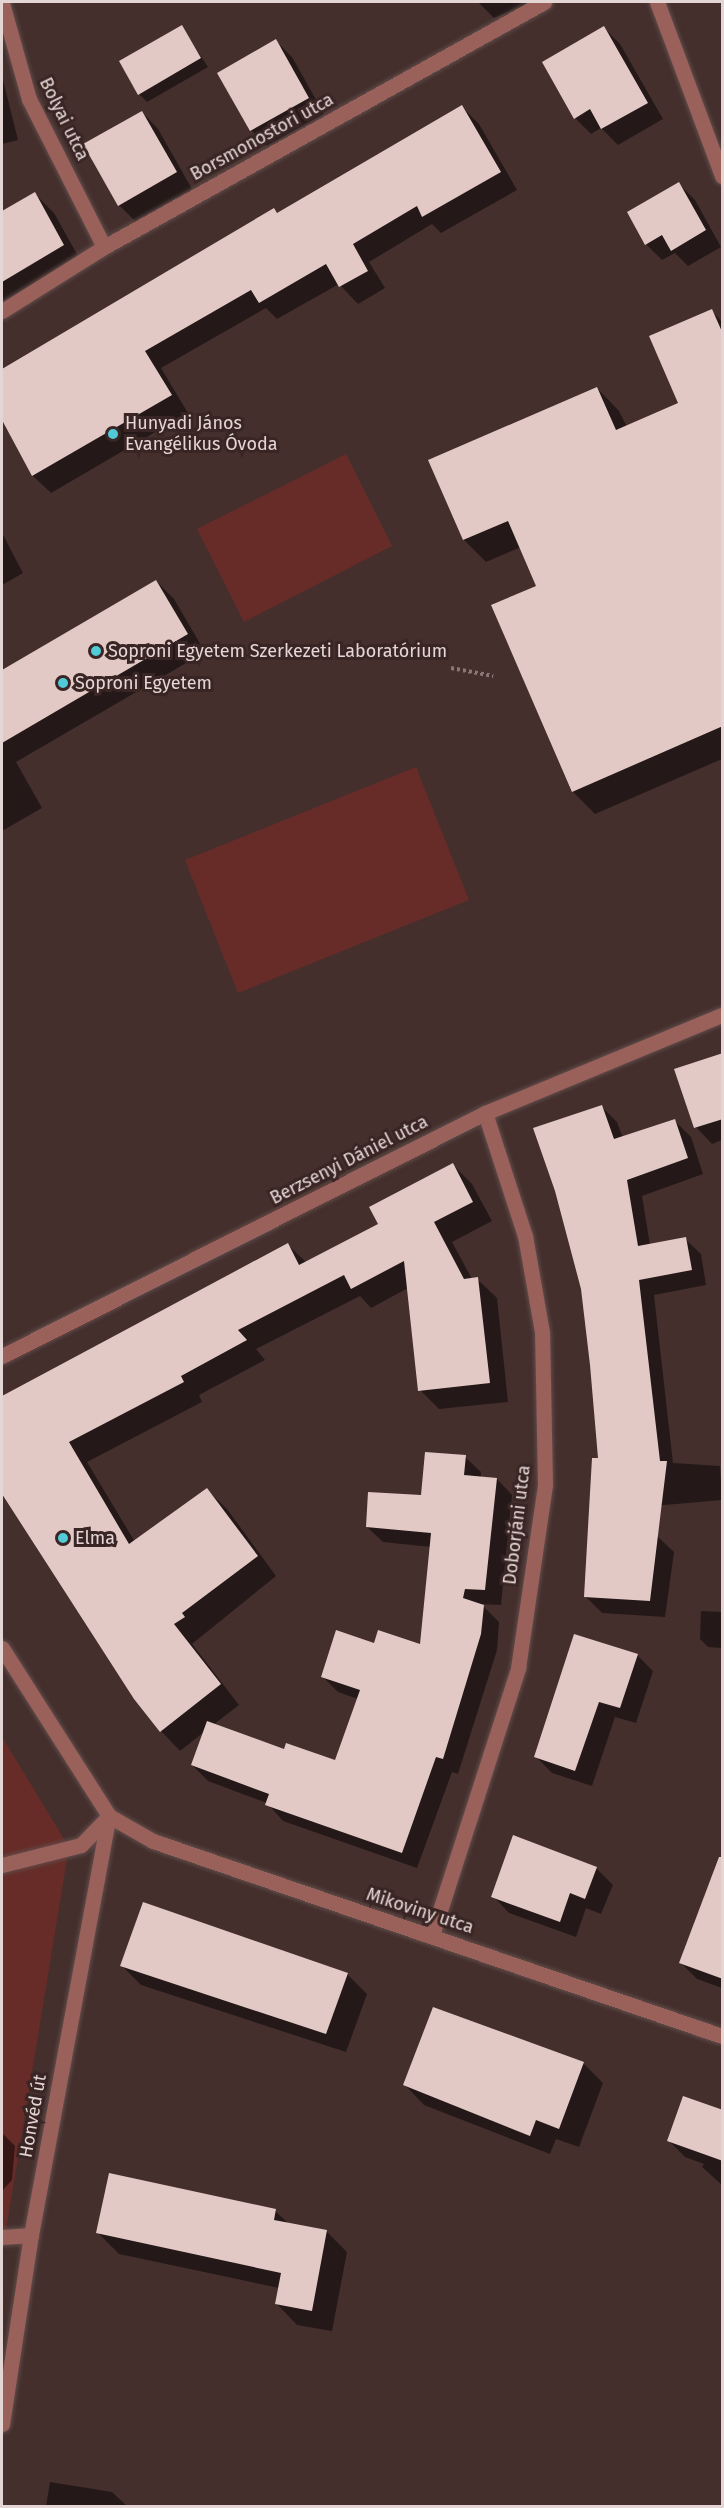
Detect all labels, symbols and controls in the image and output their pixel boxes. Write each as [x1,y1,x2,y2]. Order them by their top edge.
street label: Bolyai utca [35,74,93,164]
street label: Borsmonostori utca [187,89,337,185]
place label: Hunyadi János Evangélikus Óvoda [125,413,277,456]
marker: Hunyadi János Evangélikus Óvoda [106,427,120,441]
place label: Soproni Egyetem Szerkezeti Laboratórium [108,640,447,662]
marker: Soproni Egyetem Szerkezeti Laboratórium [89,644,103,658]
place label: Soproni Egyetem [75,672,212,694]
marker: Soproni Egyetem [56,676,70,690]
street label: Berzsenyi Dániel utca [266,1111,432,1209]
street label: Doborjáni utca [499,1464,535,1586]
place label: Elma [75,1527,115,1549]
marker: Elma [56,1531,70,1545]
street label: Mikoviny utca [364,1884,476,1938]
street label: Honvéd út [15,2073,51,2159]

